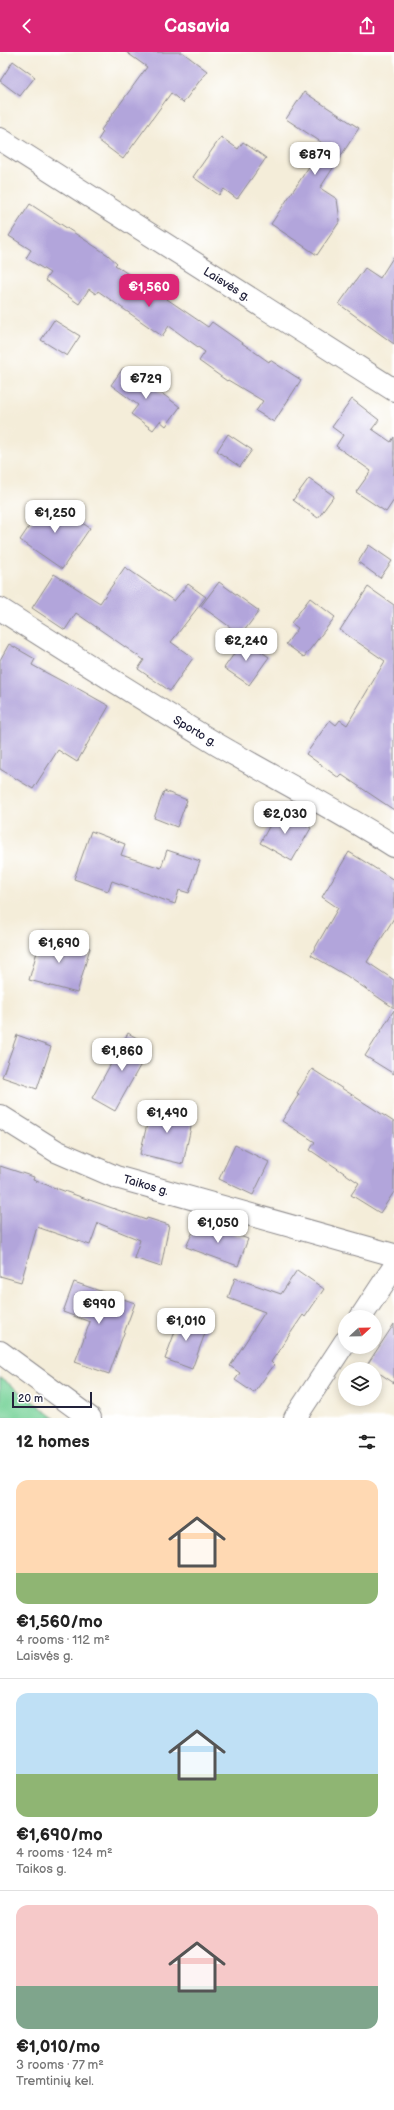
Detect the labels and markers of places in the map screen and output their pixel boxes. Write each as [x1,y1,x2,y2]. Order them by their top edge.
pin: €879 [291,142,339,176]
pin: €1,560 [116,274,182,308]
pin: €729 [122,366,170,400]
pin: €1,250 [22,500,88,534]
pin: €2,240 [213,628,279,662]
pin: €2,030 [252,801,318,835]
pin: €1,690 [26,930,92,964]
pin: €1,860 [89,1038,155,1072]
pin: €1,490 [134,1100,200,1134]
pin: €1,050 [185,1210,251,1244]
pin: €990 [75,1291,123,1325]
pin: €1,010 [153,1308,219,1342]

